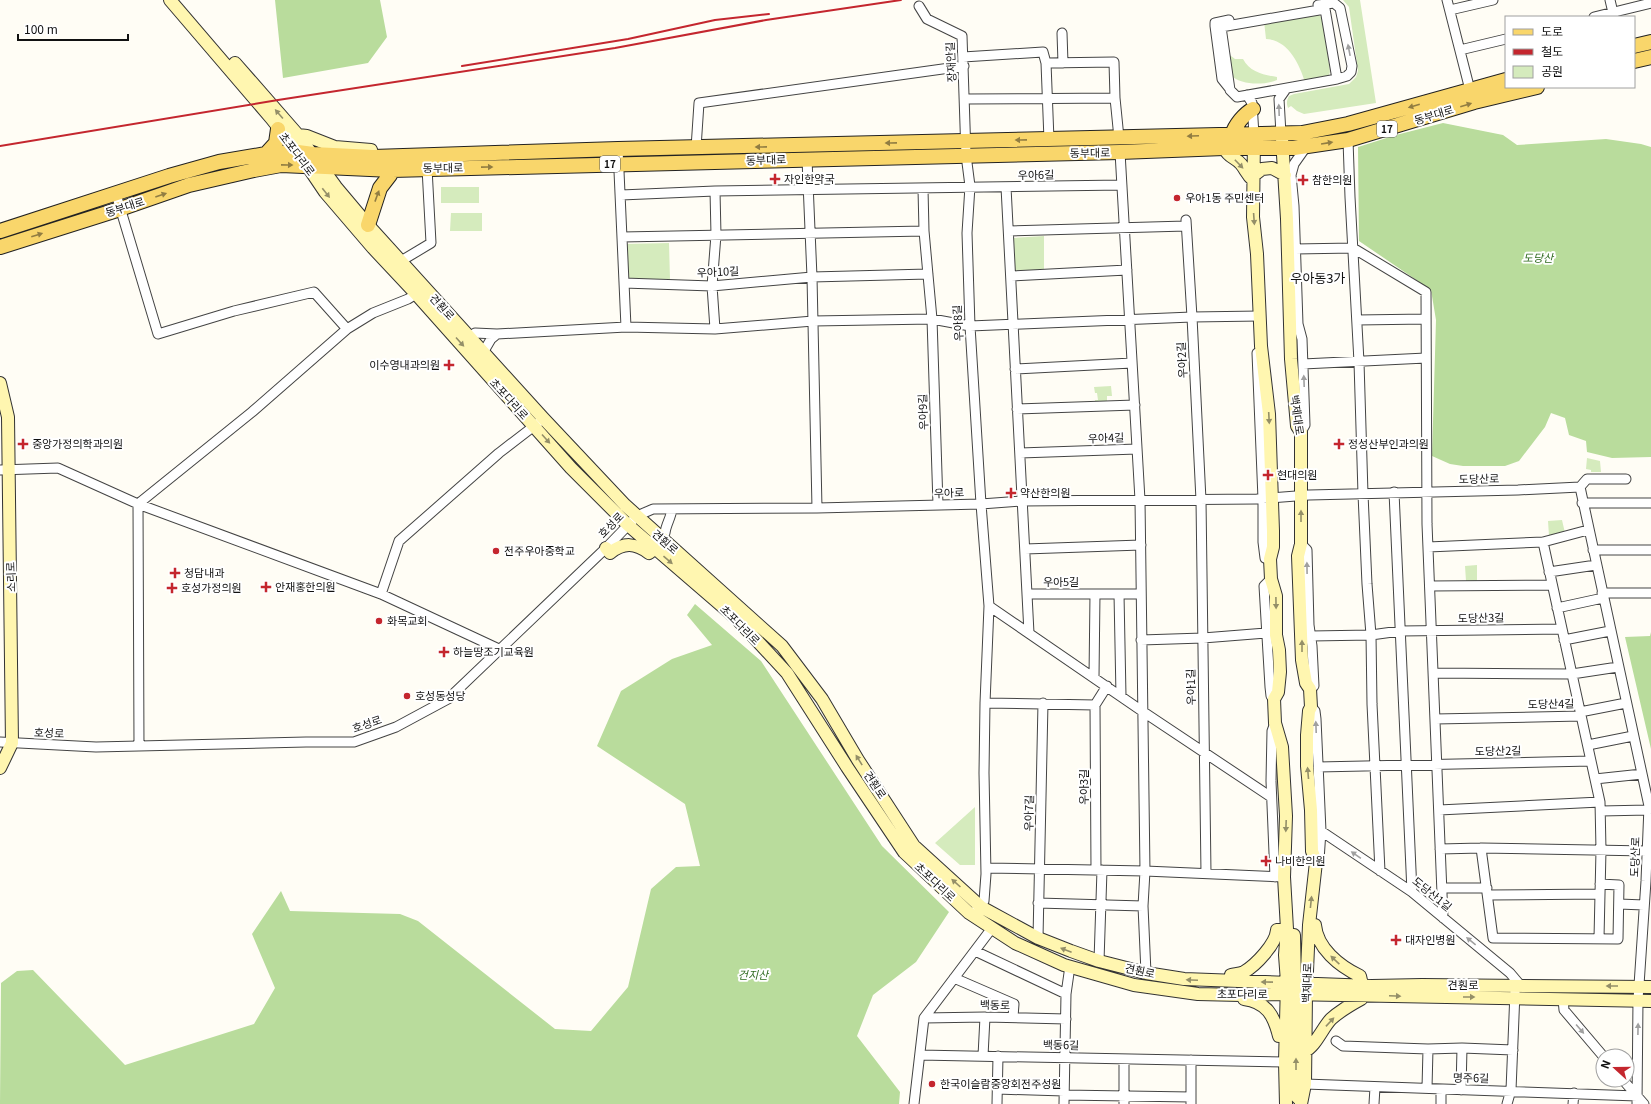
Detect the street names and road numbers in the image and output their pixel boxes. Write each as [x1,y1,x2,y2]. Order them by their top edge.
street label: 장재안길 [941,41,959,83]
street label: 동부대로 [1412,100,1455,128]
road number: 17 [1377,121,1397,137]
street label: 초포다리로 [276,128,319,178]
street label: 동부대로 [1070,144,1110,160]
street label: 동부대로 [745,150,786,168]
road number: 17 [600,156,620,172]
street label: 동부대로 [423,159,463,175]
street label: 우아6길 [1018,166,1054,182]
street label: 동부대로 [103,192,146,220]
street label: 우아10길 [696,262,740,280]
street label: 견훤로 [427,290,459,323]
street label: 우아8길 [948,304,966,342]
street label: 우아2길 [1172,341,1190,379]
street label: 초포다리로 [487,374,533,422]
street label: 우아9길 [913,394,931,431]
street label: 백제대로 [1287,394,1309,436]
street label: 우아4길 [1087,428,1124,446]
street label: 도당산로 [1459,470,1499,486]
street label: 우아로 [934,483,964,501]
street label: 호성로 [594,508,627,541]
street label: 견훤로 [649,525,682,557]
street label: 소리로 [1,562,19,592]
street label: 우아5길 [1043,573,1079,589]
street label: 초포다리로 [717,601,764,648]
street label: 도당산3길 [1458,609,1504,625]
street label: 우아1길 [1182,669,1198,705]
street label: 도당산4길 [1528,695,1574,711]
street label: 호성로 [350,711,384,736]
street label: 호성로 [34,723,64,741]
street label: 도당산2길 [1475,742,1521,758]
street label: 견훤로 [861,767,891,802]
street label: 우아3길 [1075,769,1091,805]
street label: 우아7길 [1020,795,1036,831]
street label: 도당산로 [1625,836,1643,877]
street label: 초포다리로 [912,858,960,904]
street label: 도당산1길 [1409,872,1456,914]
street label: 견훤로 [1124,959,1157,981]
street label: 백제대로 [1297,962,1315,1003]
street label: 견훤로 [1448,976,1478,992]
street label: 초포다리로 [1217,985,1267,1001]
street label: 백동로 [980,996,1010,1012]
street label: 백동6길 [1043,1036,1079,1052]
street label: 명주6길 [1453,1069,1489,1085]

